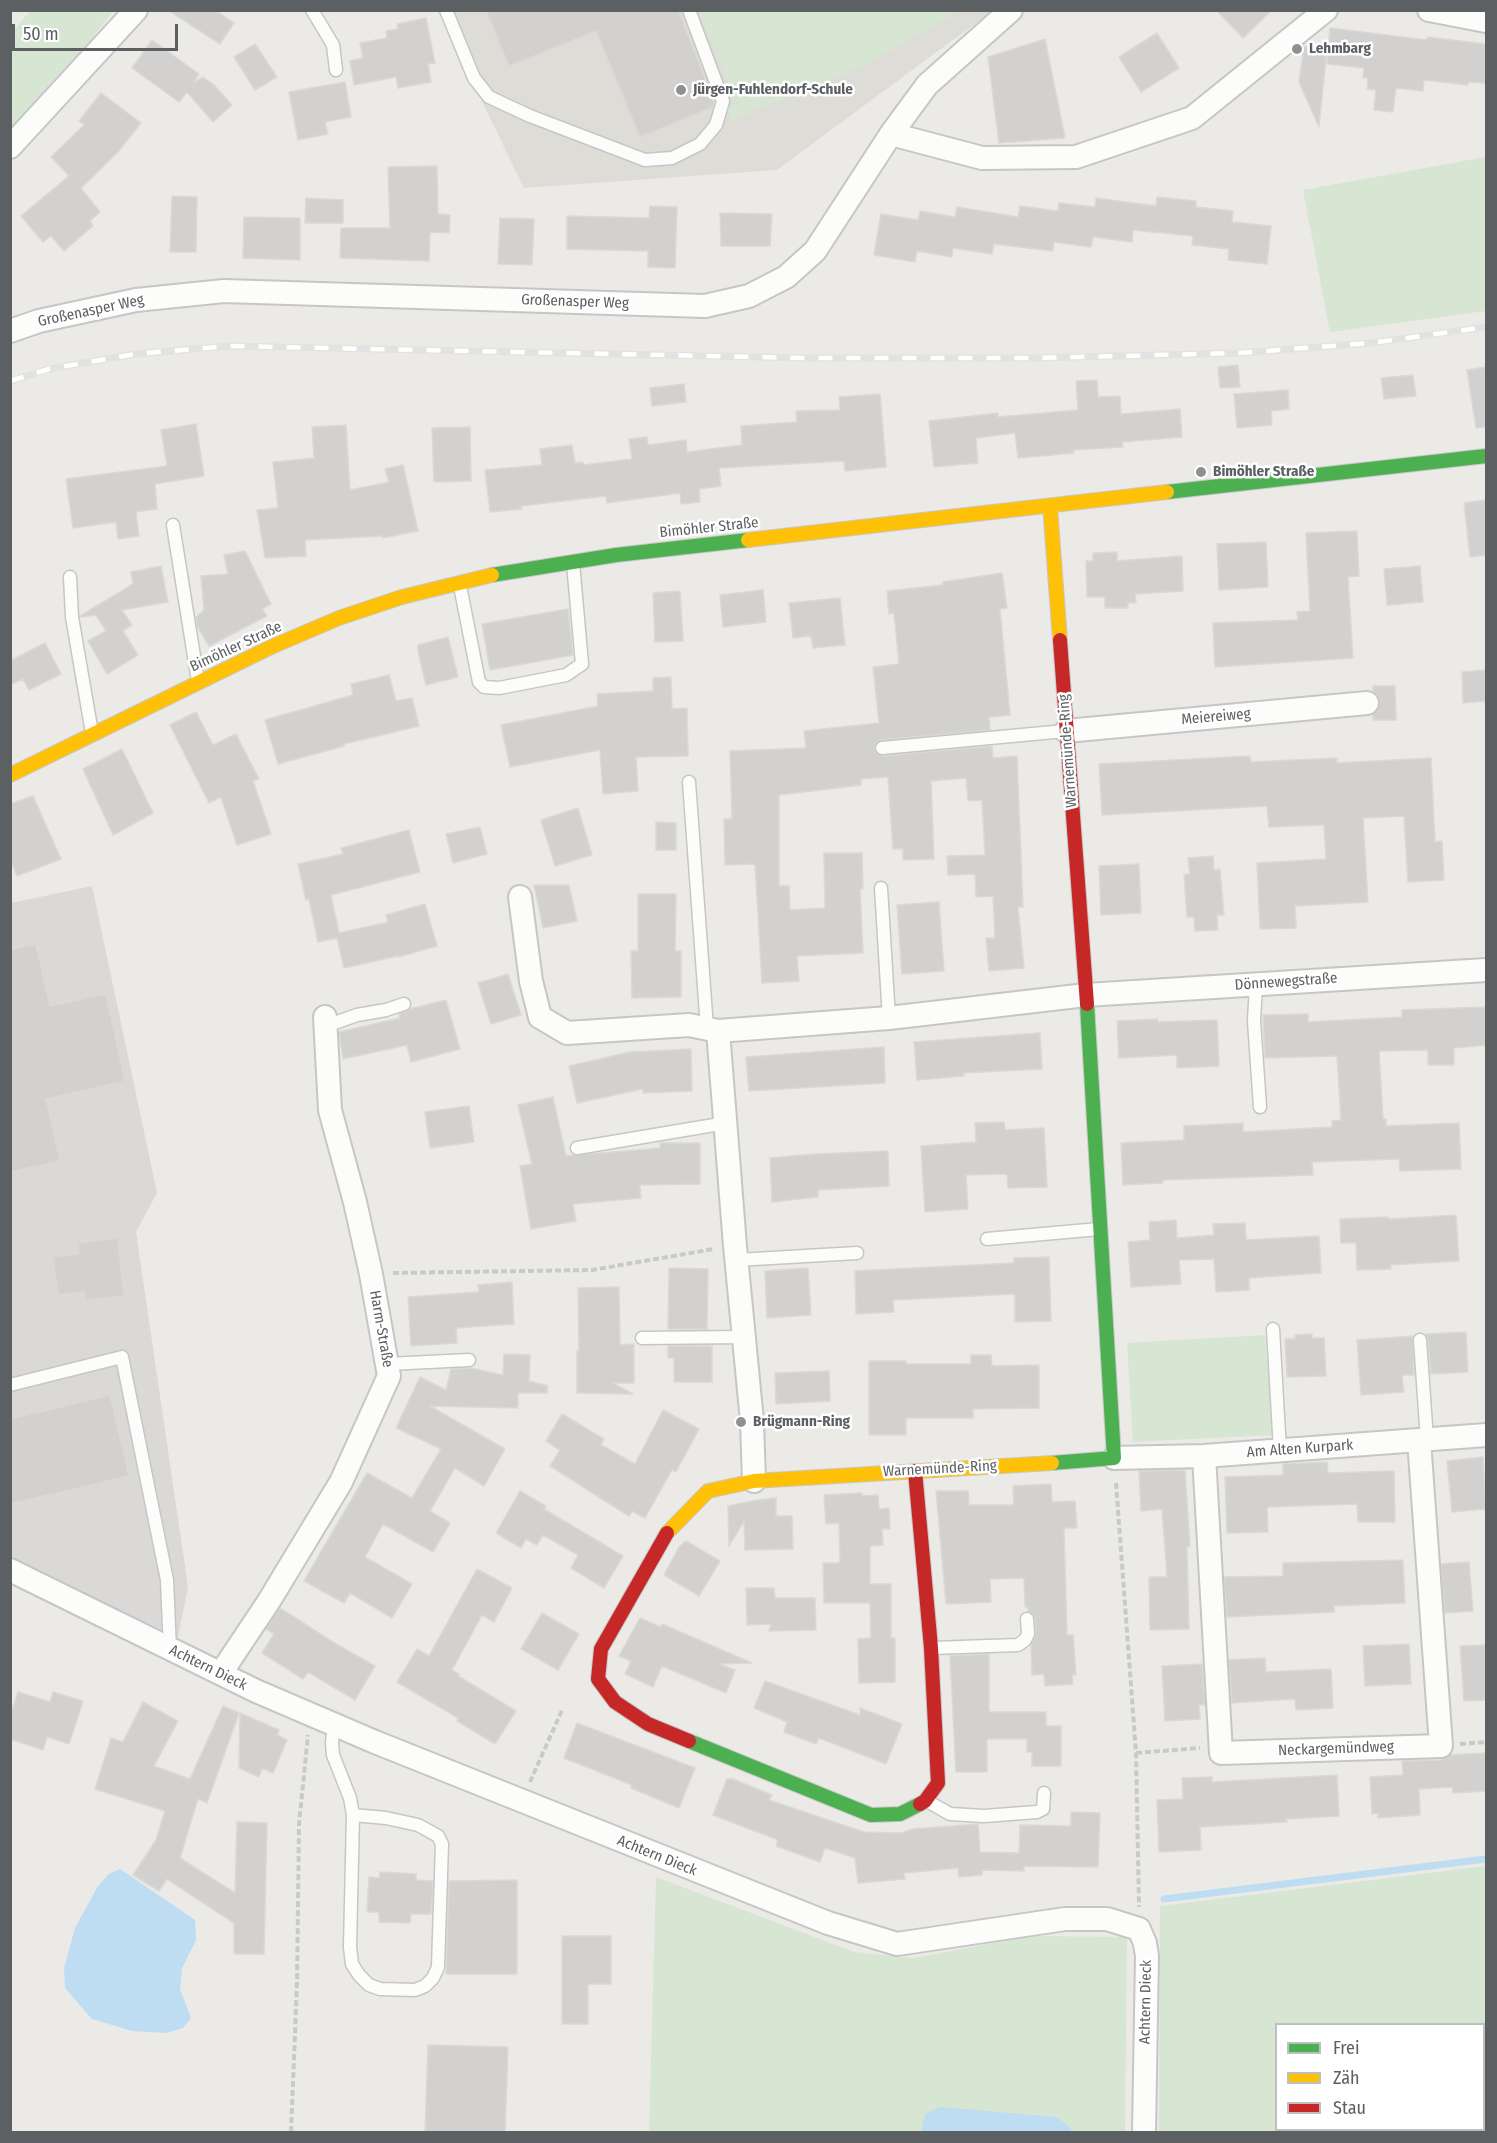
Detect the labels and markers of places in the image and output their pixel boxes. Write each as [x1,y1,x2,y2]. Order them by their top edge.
place label: Lehmbarg [1309,40,1371,58]
marker: Lehmbarg [1290,42,1304,56]
place label: Jürgen-Fuhlendorf-Schule [693,81,853,99]
marker: Jürgen-Fuhlendorf-Schule [674,83,688,97]
place label: Bimöhler Straße [1213,463,1314,481]
marker: Bimöhler Straße [1194,465,1208,479]
place label: Brügmann-Ring [753,1413,850,1431]
marker: Brügmann-Ring [734,1415,748,1429]

